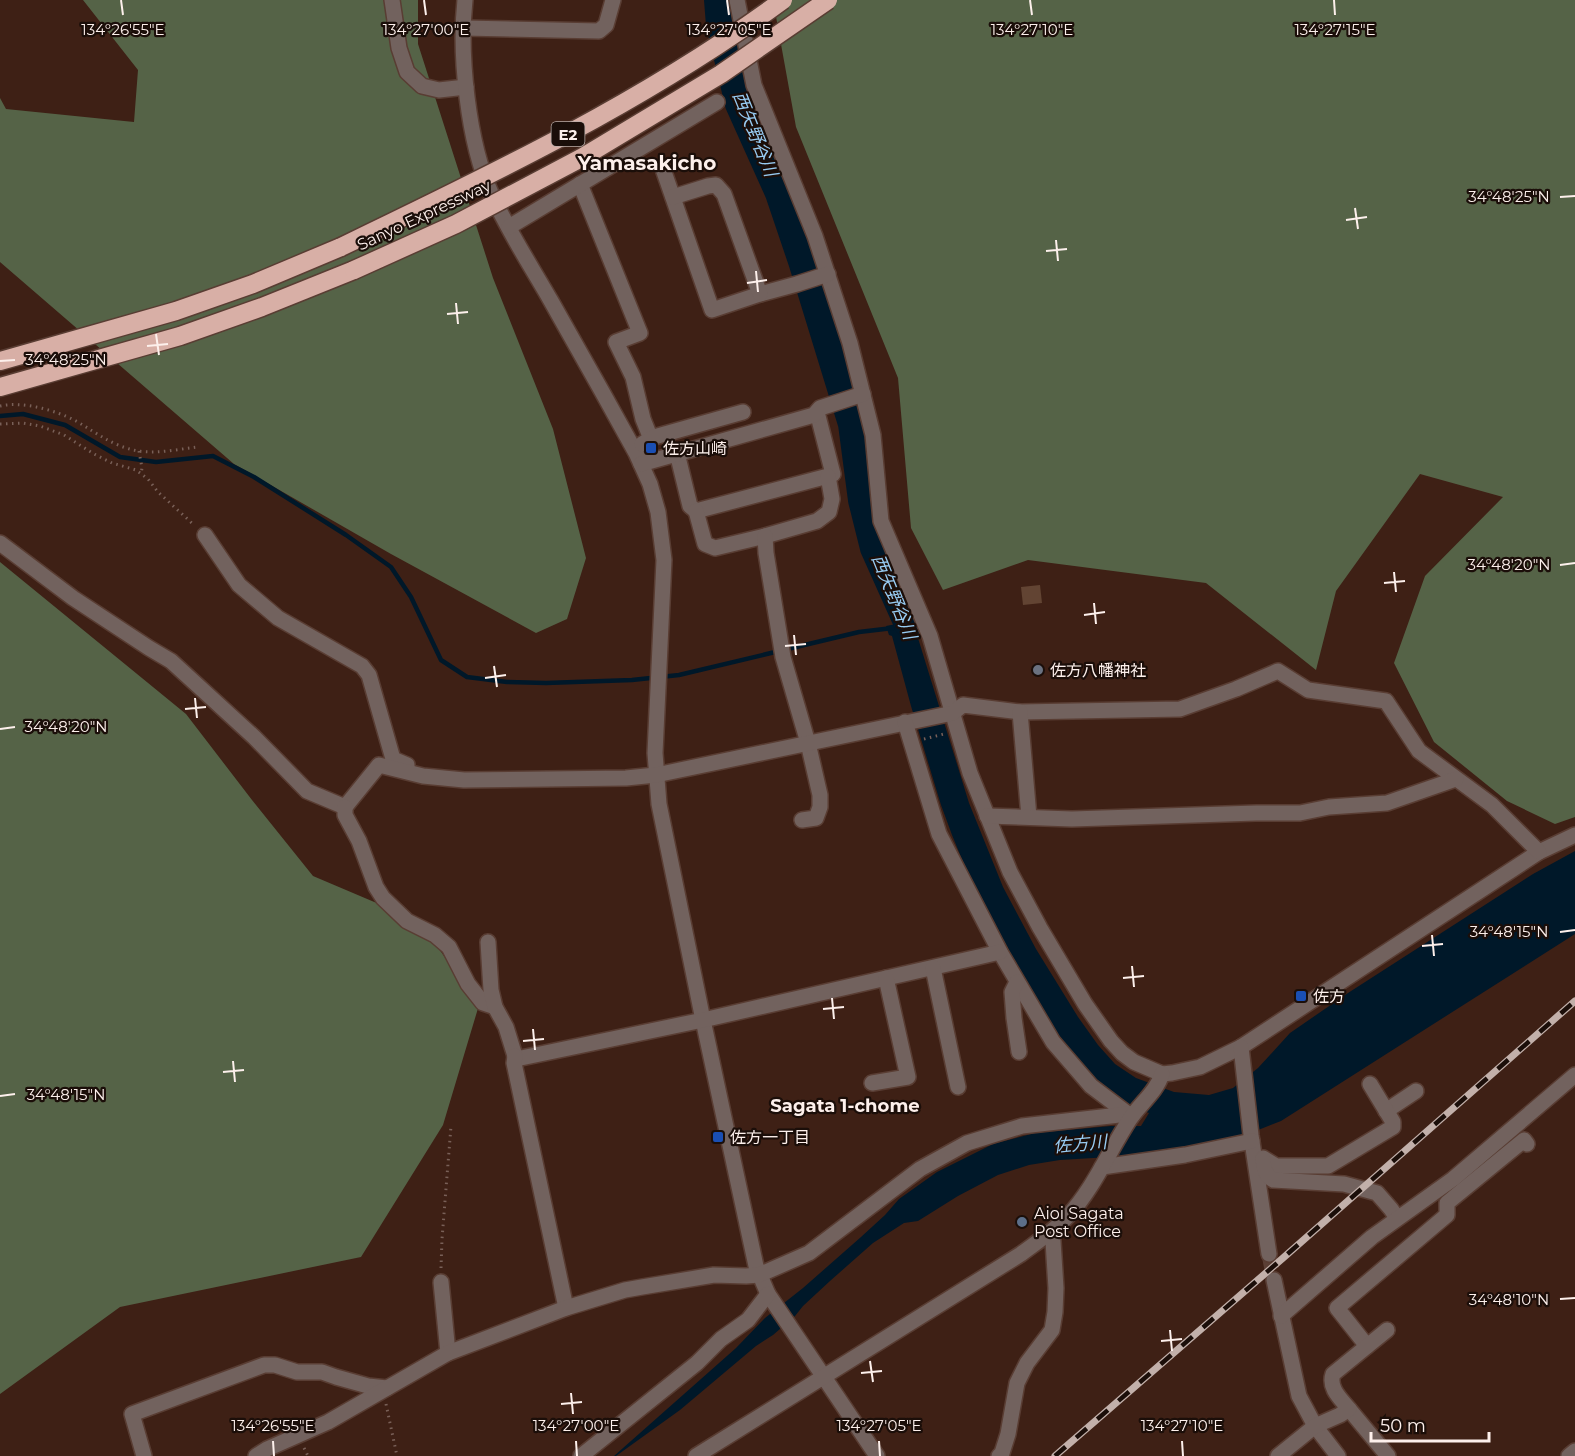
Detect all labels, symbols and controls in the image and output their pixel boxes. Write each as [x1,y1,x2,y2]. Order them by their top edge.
text: 134°26'55"E [81,20,165,39]
text: 134°27'00"E [383,20,469,39]
text: 134°27'05"E [686,20,772,39]
text: 134°27'10"E [991,20,1073,39]
text: 134°27'15"E [1294,20,1376,39]
water label: 西矢野谷川 [728,88,783,182]
road number: E2 [552,122,584,146]
district label: Yamasakicho [577,151,716,175]
street label: Sanyo Expressway [354,176,494,254]
text: 34°48'25"N [1468,187,1550,206]
text: 34°48'25"N [25,350,107,369]
place label: 佐方山崎 [663,439,727,458]
marker: 佐方山崎 [644,441,658,455]
water label: 西矢野谷川 [867,551,922,645]
text: 34°48'20"N [1467,555,1551,574]
place label: 佐方八幡神社 [1050,661,1146,680]
marker: 佐方八幡神社 [1031,663,1045,677]
text: 34°48'20"N [24,717,108,736]
text: 34°48'15"N [1470,922,1548,941]
place label: 佐方 [1313,987,1345,1006]
marker: 佐方 [1294,989,1308,1003]
text: 34°48'15"N [27,1085,105,1104]
district label: Sagata 1-chome [770,1095,920,1117]
place label: 佐方一丁目 [730,1128,810,1147]
marker: 佐方一丁目 [711,1130,725,1144]
water label: 佐方川 [1052,1131,1110,1157]
place label: Aioi Sagata Post Office [1034,1204,1124,1241]
marker: Aioi Sagata Post Office [1015,1215,1029,1229]
text: 34°48'10"N [1469,1290,1549,1309]
scale bar [1371,1405,1490,1443]
text: 50 m [1380,1415,1426,1437]
text: 134°26'55"E [231,1416,315,1435]
text: 134°27'00"E [533,1416,619,1435]
text: 134°27'05"E [836,1416,922,1435]
text: 134°27'10"E [1141,1416,1223,1435]

